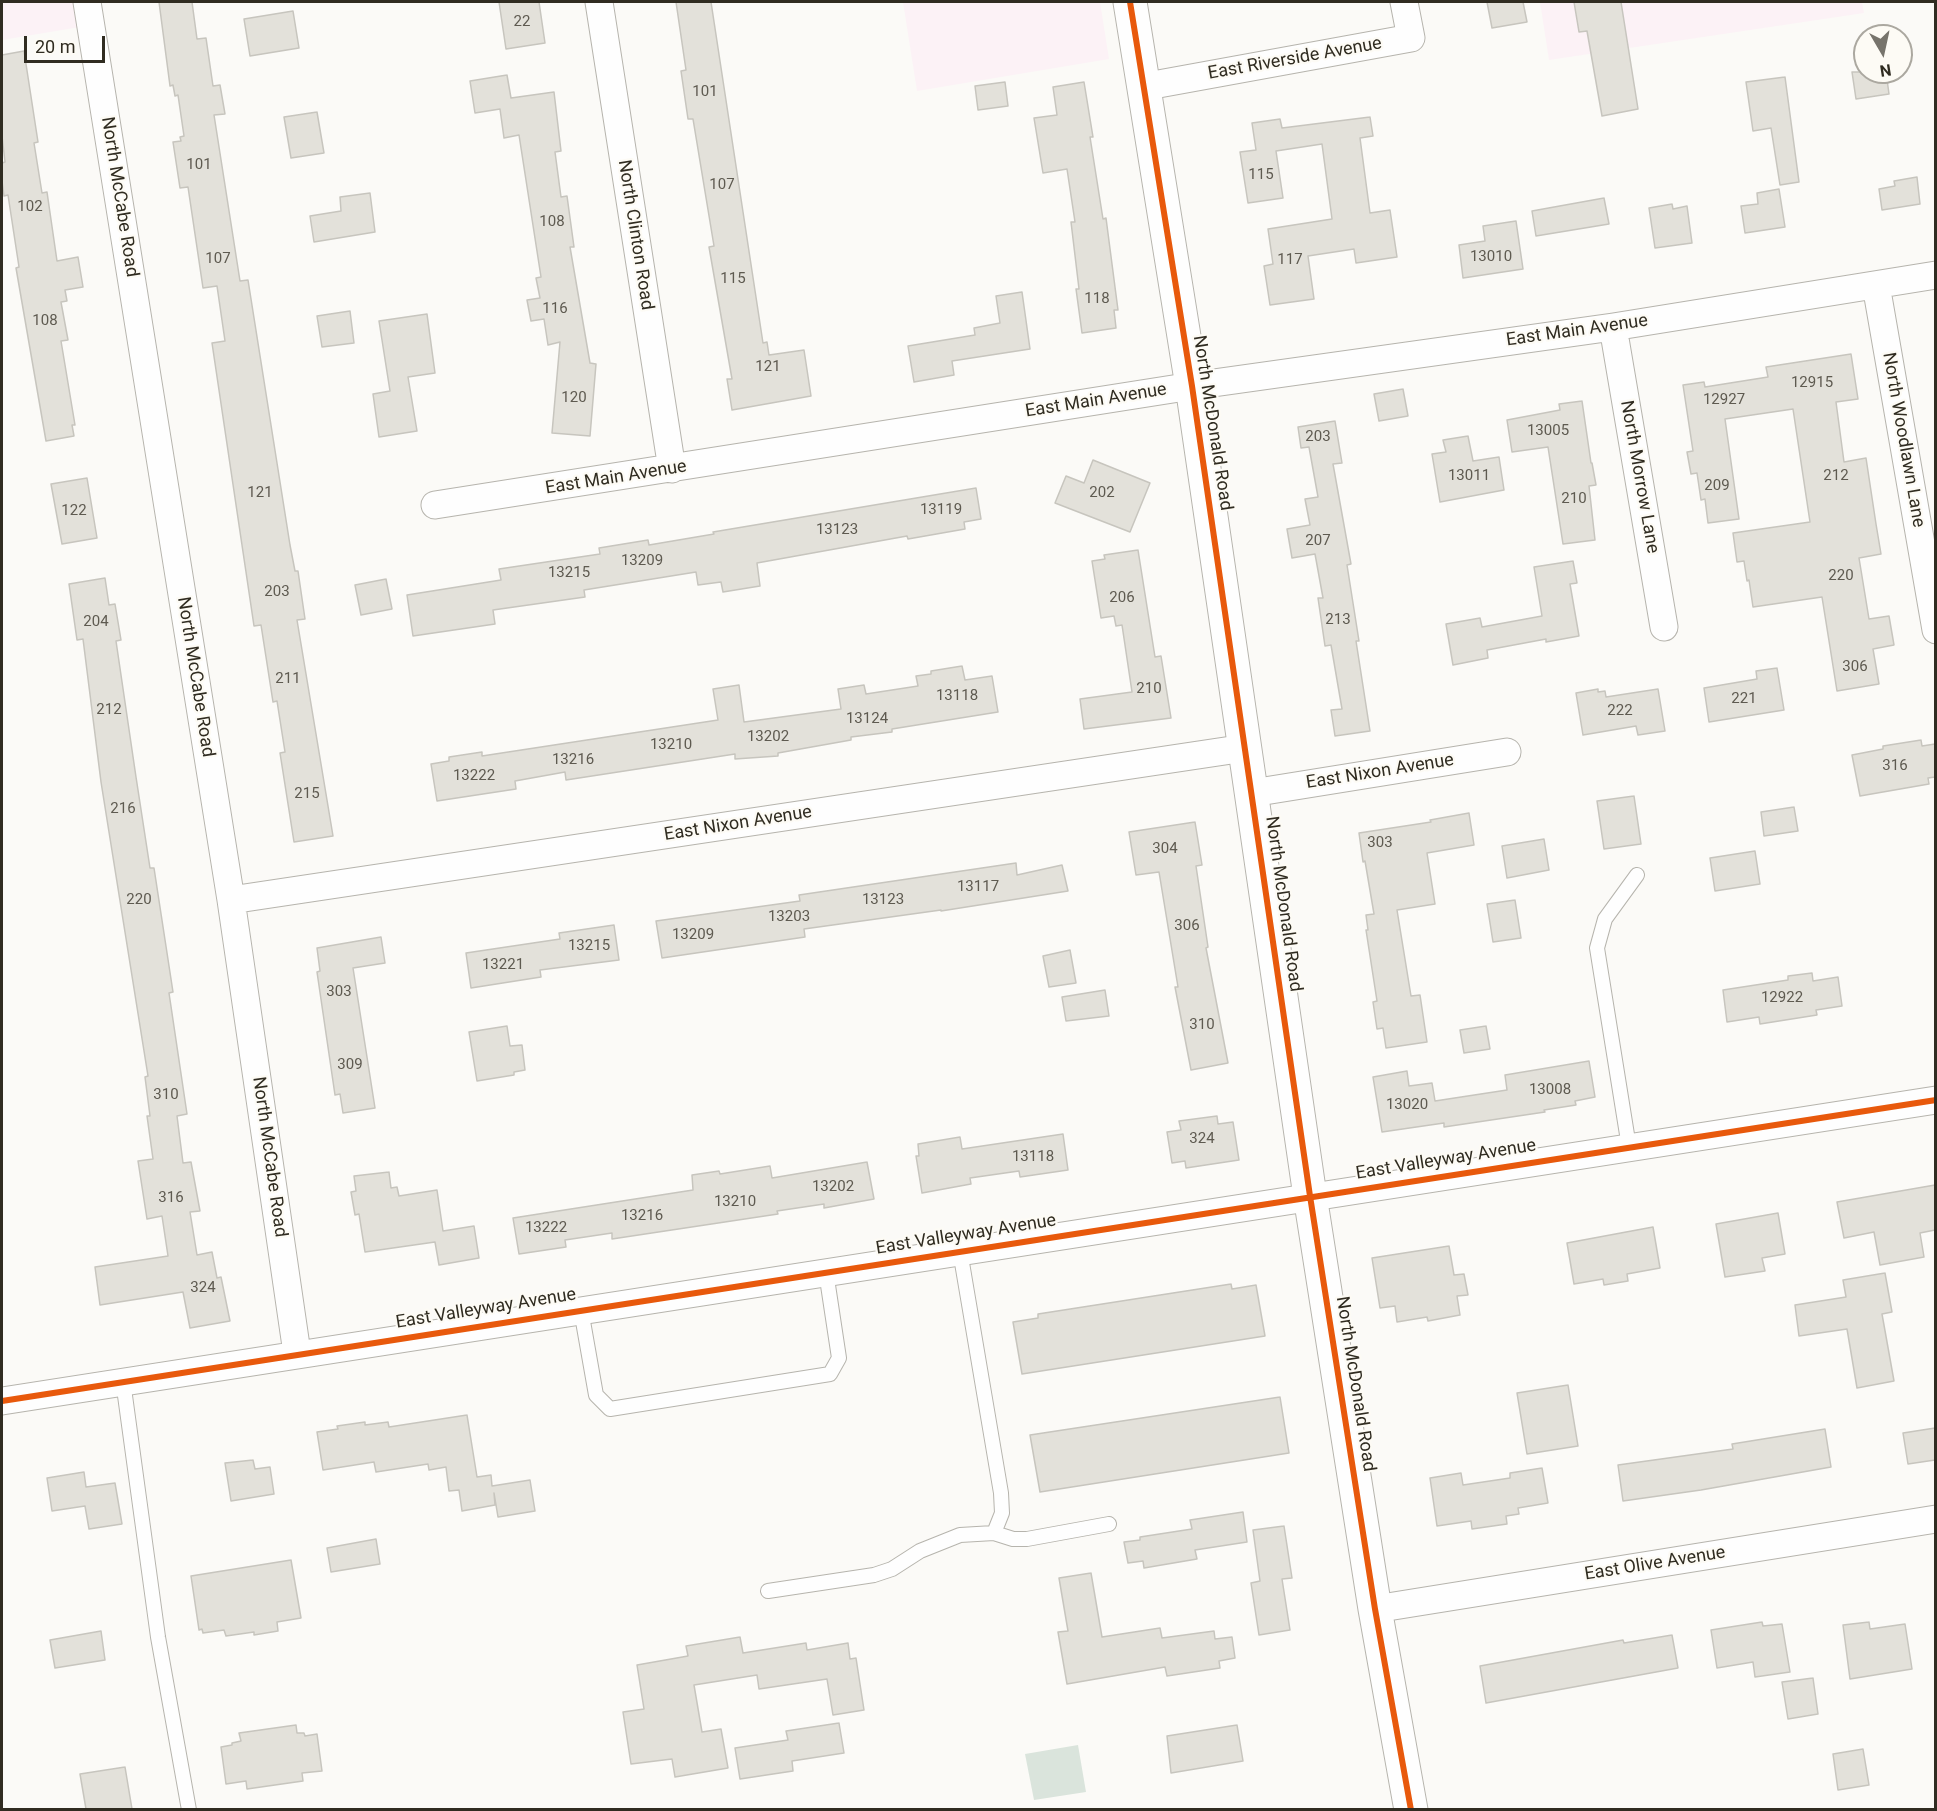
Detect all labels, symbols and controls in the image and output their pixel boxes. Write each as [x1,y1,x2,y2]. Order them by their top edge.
house number: 22 [514,13,530,31]
scale bar [27,24,108,62]
north arrow [1853,24,1913,84]
street label: East Riverside Avenue [1206,33,1384,85]
text: 20 m [35,36,75,57]
text: N [1879,60,1893,81]
house number: 101 [692,83,718,101]
street label: North McCabe Road [96,115,142,279]
house number: 101 [186,156,212,174]
street label: North Clinton Road [612,158,658,312]
house number: 115 [1248,166,1274,184]
house number: 107 [709,176,735,194]
house number: 102 [17,198,43,216]
house number: 108 [539,213,565,231]
house number: 13010 [1470,248,1512,266]
house number: 107 [205,250,231,268]
house number: 117 [1277,251,1303,269]
house number: 115 [720,270,746,288]
house number: 118 [1084,290,1110,308]
house number: 116 [542,300,568,318]
street label: East Main Avenue [1505,310,1649,352]
house number: 108 [32,312,58,330]
street label: North McDonald Road [1187,334,1237,512]
street label: North Woodlawn Lane [1877,351,1929,529]
house number: 121 [755,358,781,376]
house number: 12915 [1791,374,1833,392]
street label: East Main Avenue [1024,379,1168,423]
house number: 120 [561,389,587,407]
house number: 12927 [1703,391,1745,409]
street label: North Morrow Lane [1615,399,1663,555]
house number: 13005 [1527,422,1569,440]
house number: 203 [1305,428,1331,446]
street label: East Main Avenue [544,456,688,500]
house number: 13011 [1448,467,1490,485]
house number: 212 [1823,467,1849,485]
house number: 209 [1704,477,1730,495]
house number: 121 [247,484,273,502]
house number: 202 [1089,484,1115,502]
house number: 210 [1561,490,1587,508]
house number: 13119 [920,501,962,519]
house number: 122 [61,502,87,520]
house number: 13123 [816,521,858,539]
house number: 207 [1305,532,1331,550]
house number: 13209 [621,552,663,570]
house number: 13215 [548,564,590,582]
house number: 220 [1828,567,1854,585]
house number: 203 [264,583,290,601]
house number: 206 [1109,589,1135,607]
street label: North McCabe Road [172,595,218,759]
house number: 213 [1325,611,1351,629]
house number: 204 [83,613,109,631]
house number: 306 [1842,658,1868,676]
house number: 211 [275,670,301,688]
house number: 210 [1136,680,1162,698]
house number: 13118 [936,687,978,705]
house number: 221 [1731,690,1757,708]
house number: 212 [96,701,122,719]
house number: 222 [1607,702,1633,720]
house number: 13124 [846,710,888,728]
house number: 13202 [747,728,789,746]
house number: 13210 [650,736,692,754]
street label: East Nixon Avenue [1305,750,1455,794]
house number: 13216 [552,751,594,769]
house number: 316 [1882,757,1908,775]
house number: 13222 [453,767,495,785]
house number: 215 [294,785,320,803]
house number: 216 [110,800,136,818]
street label: East Nixon Avenue [663,802,813,846]
street label: North McDonald Road [1260,815,1306,993]
house number: 303 [1367,834,1393,852]
house number: 304 [1152,840,1178,858]
house number: 13117 [957,878,999,896]
house number: 220 [126,891,152,909]
house number: 13123 [862,891,904,909]
house number: 13203 [768,908,810,926]
house number: 306 [1174,917,1200,935]
house number: 13209 [672,926,714,944]
house number: 13215 [568,937,610,955]
house number: 13221 [482,956,524,974]
house number: 303 [326,983,352,1001]
house number: 12922 [1761,989,1803,1007]
house number: 310 [1189,1016,1215,1034]
house number: 309 [337,1056,363,1074]
street label: North McCabe Road [247,1075,291,1239]
house number: 13008 [1529,1081,1571,1099]
house number: 310 [153,1086,179,1104]
house number: 13020 [1386,1096,1428,1114]
house number: 324 [1189,1130,1215,1148]
street label: East Valleyway Avenue [1354,1135,1538,1185]
house number: 13118 [1012,1148,1054,1166]
house number: 13202 [812,1178,854,1196]
house number: 316 [158,1189,184,1207]
house number: 13210 [714,1193,756,1211]
house number: 13216 [621,1207,663,1225]
street label: East Valleyway Avenue [874,1210,1058,1260]
house number: 13222 [525,1219,567,1237]
house number: 324 [190,1279,216,1297]
street label: East Valleyway Avenue [394,1284,578,1334]
street label: North McDonald Road [1330,1295,1380,1473]
street label: East Olive Avenue [1583,1542,1727,1586]

